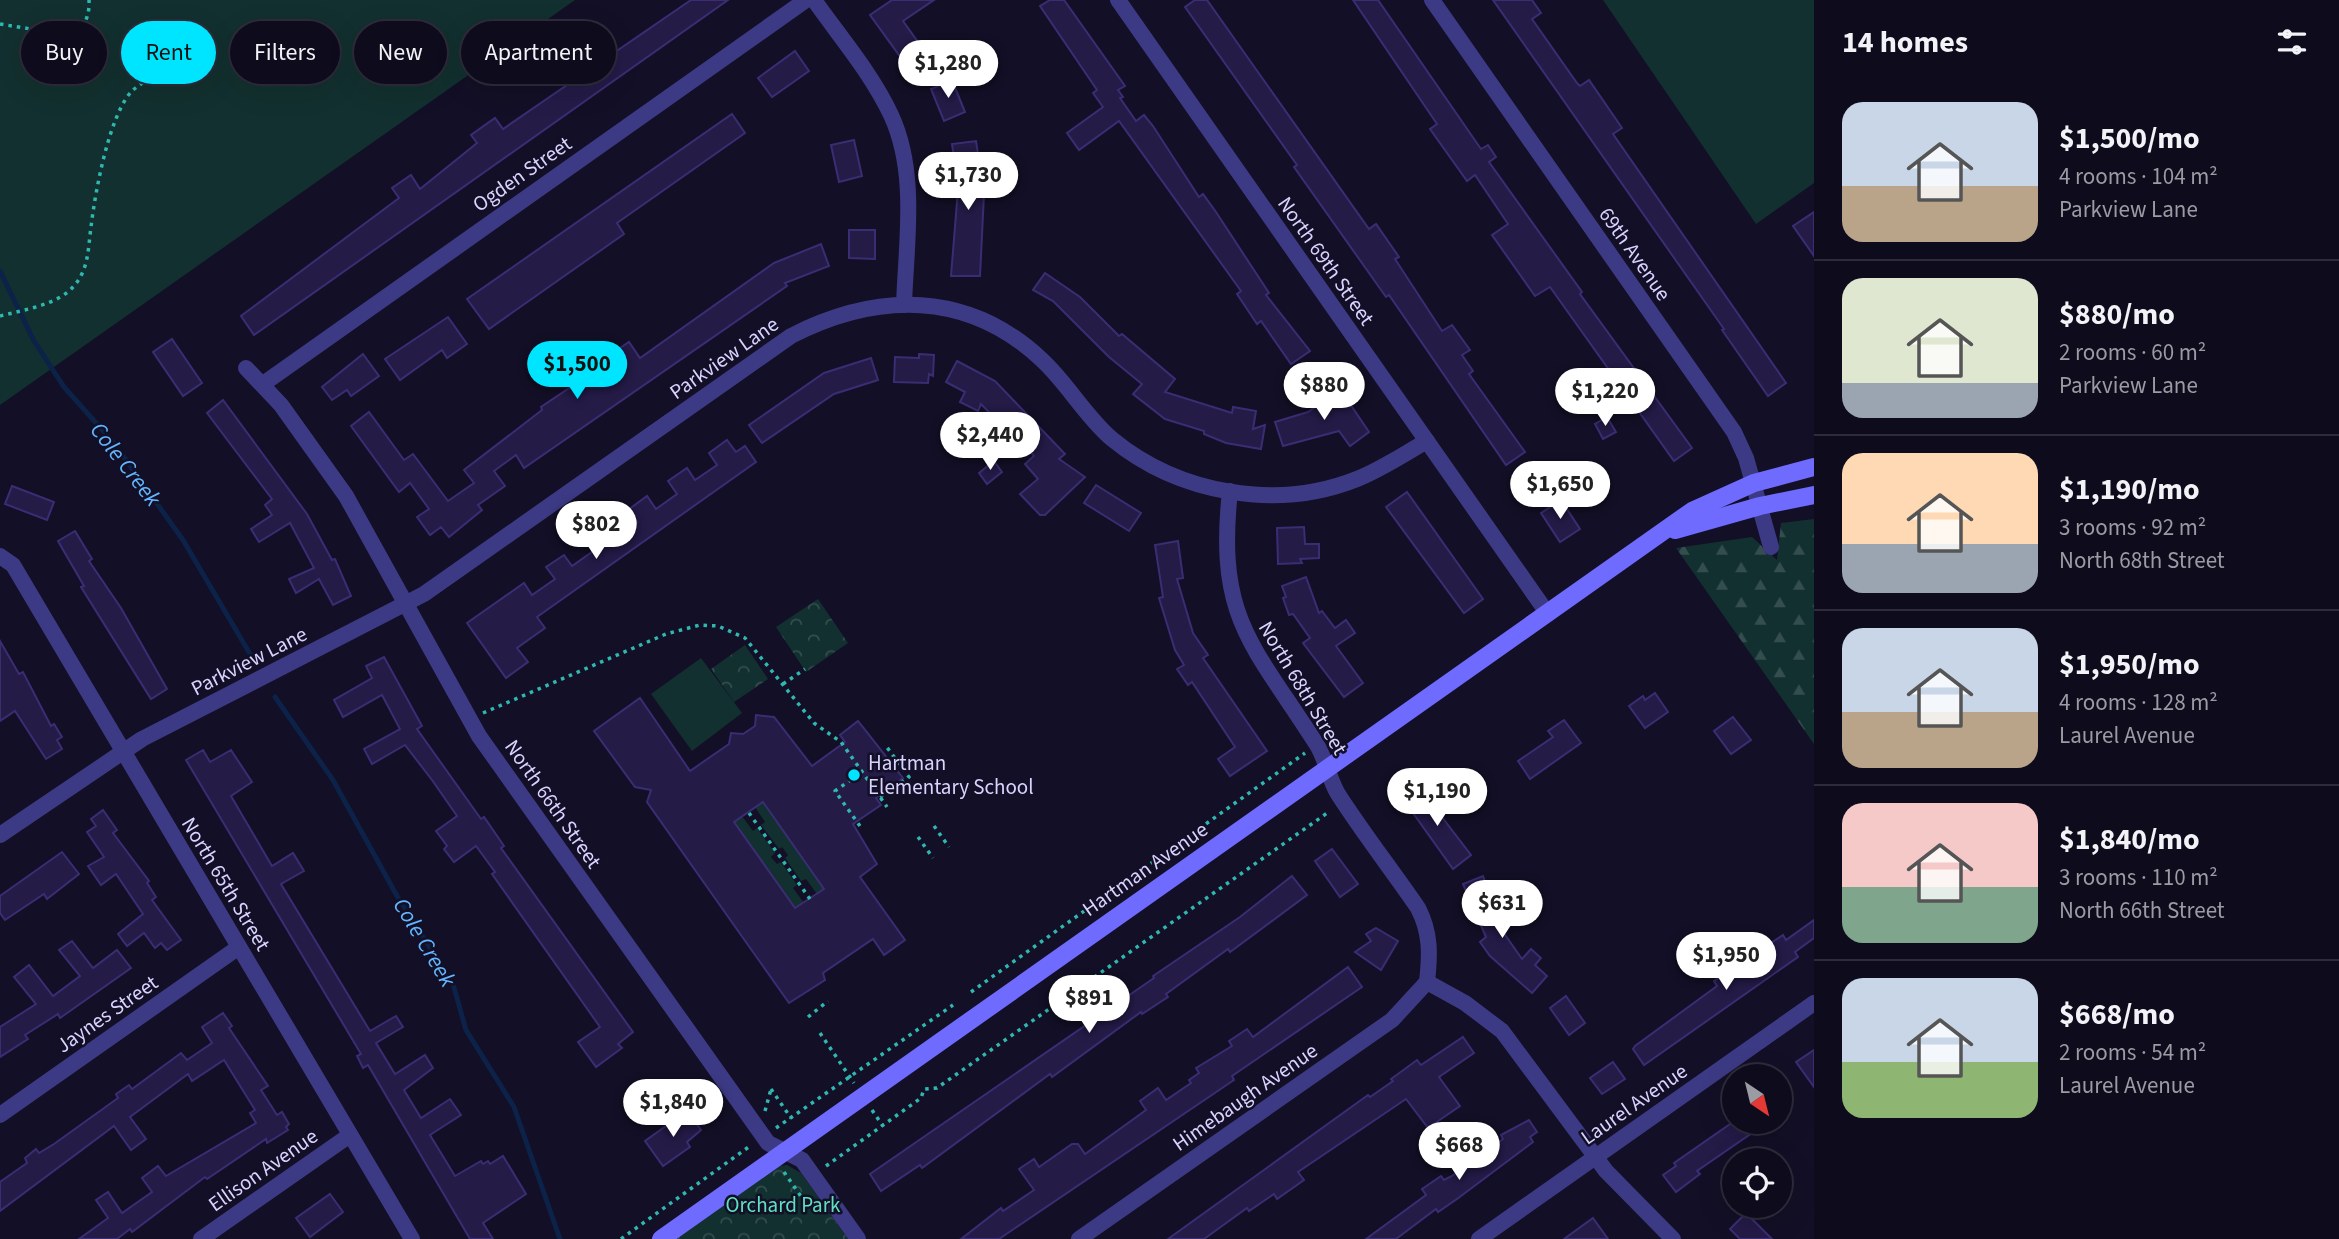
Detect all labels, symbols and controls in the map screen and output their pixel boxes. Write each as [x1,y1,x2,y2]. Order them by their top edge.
chip: Buy [21,21,107,84]
chip: Rent [121,21,216,84]
chip: Filters [230,21,340,84]
chip: New [354,21,447,84]
chip: Apartment [461,21,616,84]
text: 14 homes [1842,21,1968,64]
icon: filters [2273,23,2311,61]
pin: $1,280 [891,41,1005,100]
text: $1,280 [914,46,982,79]
text: $1,500/mo [2059,117,2200,160]
street label: Ogden Street [466,129,578,219]
icon: home [1898,130,1982,214]
pin: $1,730 [911,152,1025,212]
text: $1,730 [934,158,1002,191]
text: 4 rooms · 104 m² [2059,160,2218,193]
street label: North 69th Street [1270,190,1382,332]
text: Parkview Lane [2059,193,2198,226]
street label: 69th Avenue [1592,201,1678,307]
text: $880/mo [2059,293,2175,336]
icon: home [1898,306,1982,390]
street label: Parkview Lane [663,309,785,407]
text: 2 rooms · 60 m² [2059,336,2206,369]
pin: $1,500 [520,342,634,401]
text: $1,500 [543,347,611,380]
pin: $880 [1283,362,1365,422]
text: $880 [1300,368,1348,401]
pin: $1,220 [1548,368,1662,428]
text: Parkview Lane [2059,369,2198,402]
text: $1,220 [1571,374,1639,407]
pin: $2,440 [933,412,1047,472]
water label: Cole Creek [82,415,170,514]
text: $2,440 [956,418,1024,451]
pin: $1,650 [1503,462,1617,521]
text: $1,650 [1526,467,1594,500]
text: $1,190/mo [2059,468,2200,511]
icon: home [1898,481,1982,565]
pin: $802 [555,502,637,561]
text: $802 [572,507,620,540]
text: 3 rooms · 92 m² [2059,511,2206,544]
text: North 68th Street [2059,544,2225,577]
street label: North 68th Street [1251,615,1355,761]
street label: Parkview Lane [186,619,312,703]
text: $1,950/mo [2059,643,2200,686]
icon: home [1898,656,1982,740]
text: 4 rooms · 128 m² [2059,686,2218,719]
text: Laurel Avenue [2059,719,2195,752]
street label: North 66th Street [497,733,609,875]
place label: Hartman Elementary School [868,748,1034,802]
marker: Hartman Elementary School [846,767,862,783]
pin: $1,190 [1380,768,1494,828]
text: $1,190 [1403,774,1471,807]
street label: North 65th Street [174,811,278,957]
street label: Hartman Avenue [1076,815,1214,923]
text: $1,840/mo [2059,818,2200,861]
icon: home [1898,831,1982,915]
text: 3 rooms · 110 m² [2059,861,2218,894]
pin: $631 [1461,880,1543,940]
text: $631 [1478,886,1526,919]
water label: Cole Creek [385,891,465,994]
text: North 66th Street [2059,894,2225,927]
pin: $1,950 [1669,932,1783,992]
text: $1,950 [1692,938,1760,971]
street label: Jaynes Street [50,968,164,1060]
pin: $891 [1048,976,1130,1035]
text: $891 [1065,981,1113,1014]
text: $668/mo [2059,993,2175,1036]
icon: home [1898,1006,1982,1090]
street label: Himebaugh Avenue [1166,1036,1324,1158]
text: 2 rooms · 54 m² [2059,1036,2206,1069]
street label: Laurel Avenue [1575,1056,1693,1152]
north arrow [1722,1064,1792,1134]
map controls [1722,1064,1792,1218]
text: Laurel Avenue [2059,1069,2195,1102]
pin: $1,840 [616,1080,730,1139]
text: $1,840 [639,1085,707,1118]
street label: Ellison Avenue [202,1121,324,1219]
pin: $668 [1418,1122,1500,1182]
text: $668 [1435,1128,1483,1161]
button: locate [1722,1148,1792,1218]
park label: Orchard Park [726,1190,841,1220]

